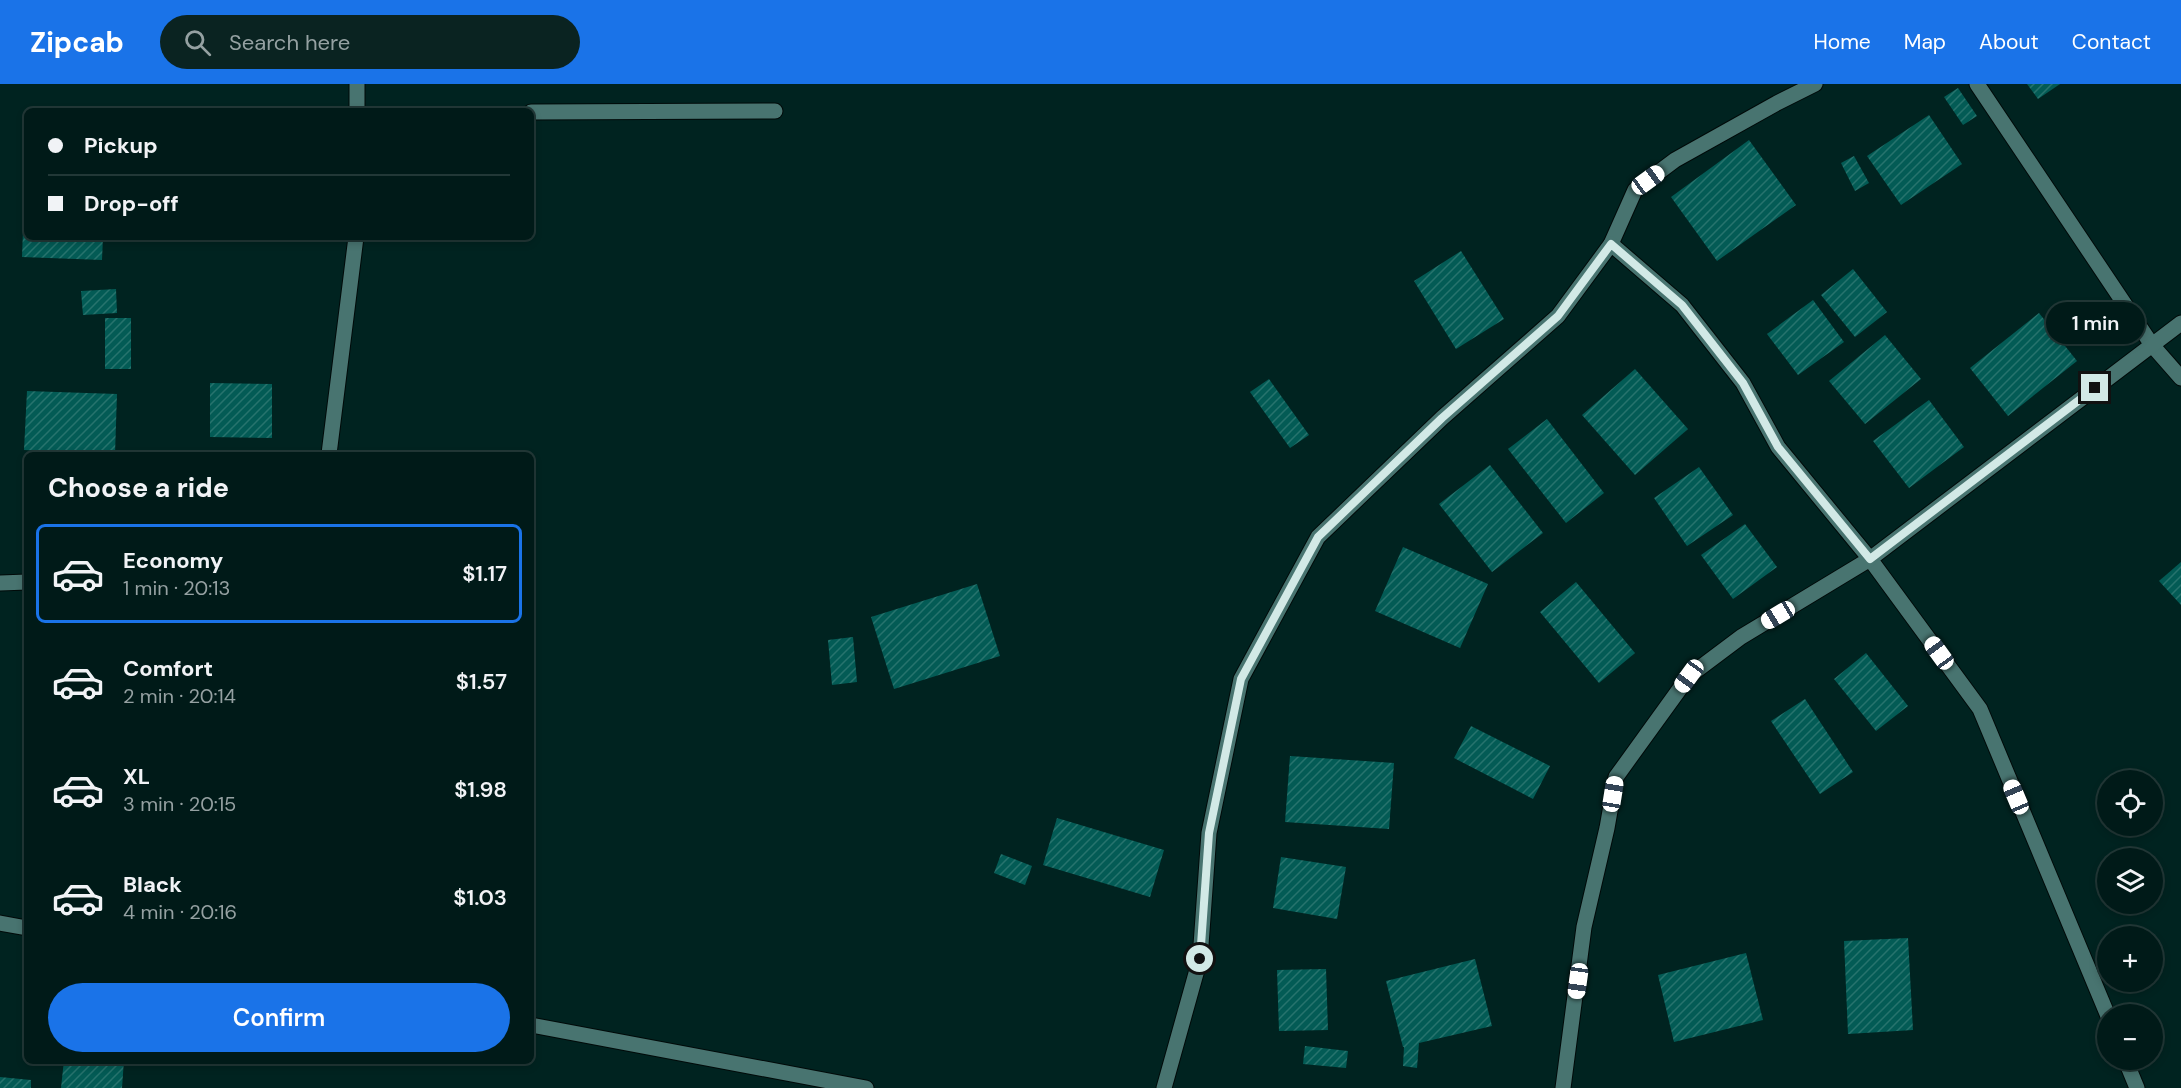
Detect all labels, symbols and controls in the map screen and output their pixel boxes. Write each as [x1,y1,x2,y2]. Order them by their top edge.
search box [160,15,580,69]
text: Zipcab [30,24,124,61]
icon: search [181,26,214,59]
text: Search here [229,28,350,57]
text: Home [1813,28,1871,56]
text: Map [1904,28,1946,56]
text: About [1979,28,2039,56]
text: Contact [2072,28,2151,56]
text: Pickup [84,131,158,160]
car [1628,162,1668,198]
text: Drop-off [84,189,179,218]
callout: 1 min [2046,301,2144,343]
text: 1 min [2072,310,2119,336]
route end [2081,374,2108,401]
text: Choose a ride [48,470,229,505]
text: Economy [123,546,223,575]
icon: car [51,547,105,601]
text: $1.17 [462,559,507,588]
text: 1 min · 20:13 [123,575,230,601]
car [1758,598,1798,632]
car [1921,633,1957,673]
text: Comfort [123,654,213,683]
icon: car [51,655,105,709]
car [1671,656,1707,696]
text: $1.57 [456,667,507,696]
text: 2 min · 20:14 [123,683,236,709]
text: XL [123,762,150,791]
icon: car [51,763,105,817]
map controls [2097,770,2163,1070]
button: locate [2097,770,2163,836]
text: $1.98 [454,775,507,804]
car [1601,775,1625,813]
car [2001,777,2031,817]
text: 3 min · 20:15 [123,791,236,817]
button: layers [2097,848,2163,914]
text: Black [123,870,182,899]
icon: car [51,871,105,925]
text: $1.03 [453,883,507,912]
text: 4 min · 20:16 [123,899,237,925]
button: + [2097,926,2163,992]
route start [1186,945,1213,972]
car [1567,962,1589,1000]
button: Confirm [48,983,510,1052]
button: − [2097,1004,2163,1070]

